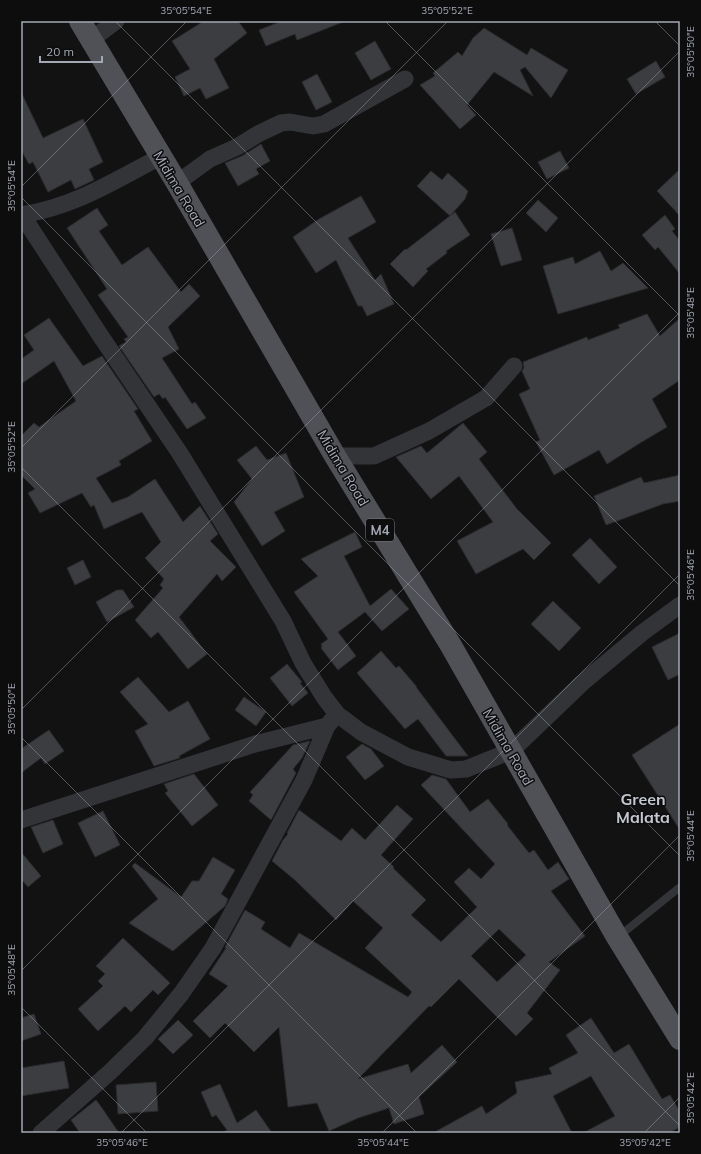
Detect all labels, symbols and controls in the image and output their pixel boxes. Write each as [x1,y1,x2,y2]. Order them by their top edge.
text: 35°05'54"E [160,4,212,17]
text: 35°05'52"E [421,4,473,17]
text: 35°05'50"E [684,26,697,78]
scale bar [40,38,102,64]
text: 20 m [46,44,74,59]
street label: Midima Road [149,148,209,230]
text: 35°05'54"E [5,160,18,212]
text: 35°05'48"E [684,287,697,339]
text: 35°05'52"E [5,421,18,473]
street label: Midima Road [313,427,373,509]
road number: M4 [366,519,394,541]
text: 35°05'46"E [684,549,697,601]
text: 35°05'50"E [5,683,18,735]
street label: Midima Road [479,705,537,789]
district label: Green Malata [616,789,670,827]
text: 35°05'44"E [684,810,697,862]
text: 35°05'48"E [5,944,18,996]
text: 35°05'42"E [684,1072,697,1124]
text: 35°05'46"E [96,1136,148,1149]
text: 35°05'44"E [357,1136,409,1149]
text: 35°05'42"E [619,1136,671,1149]

